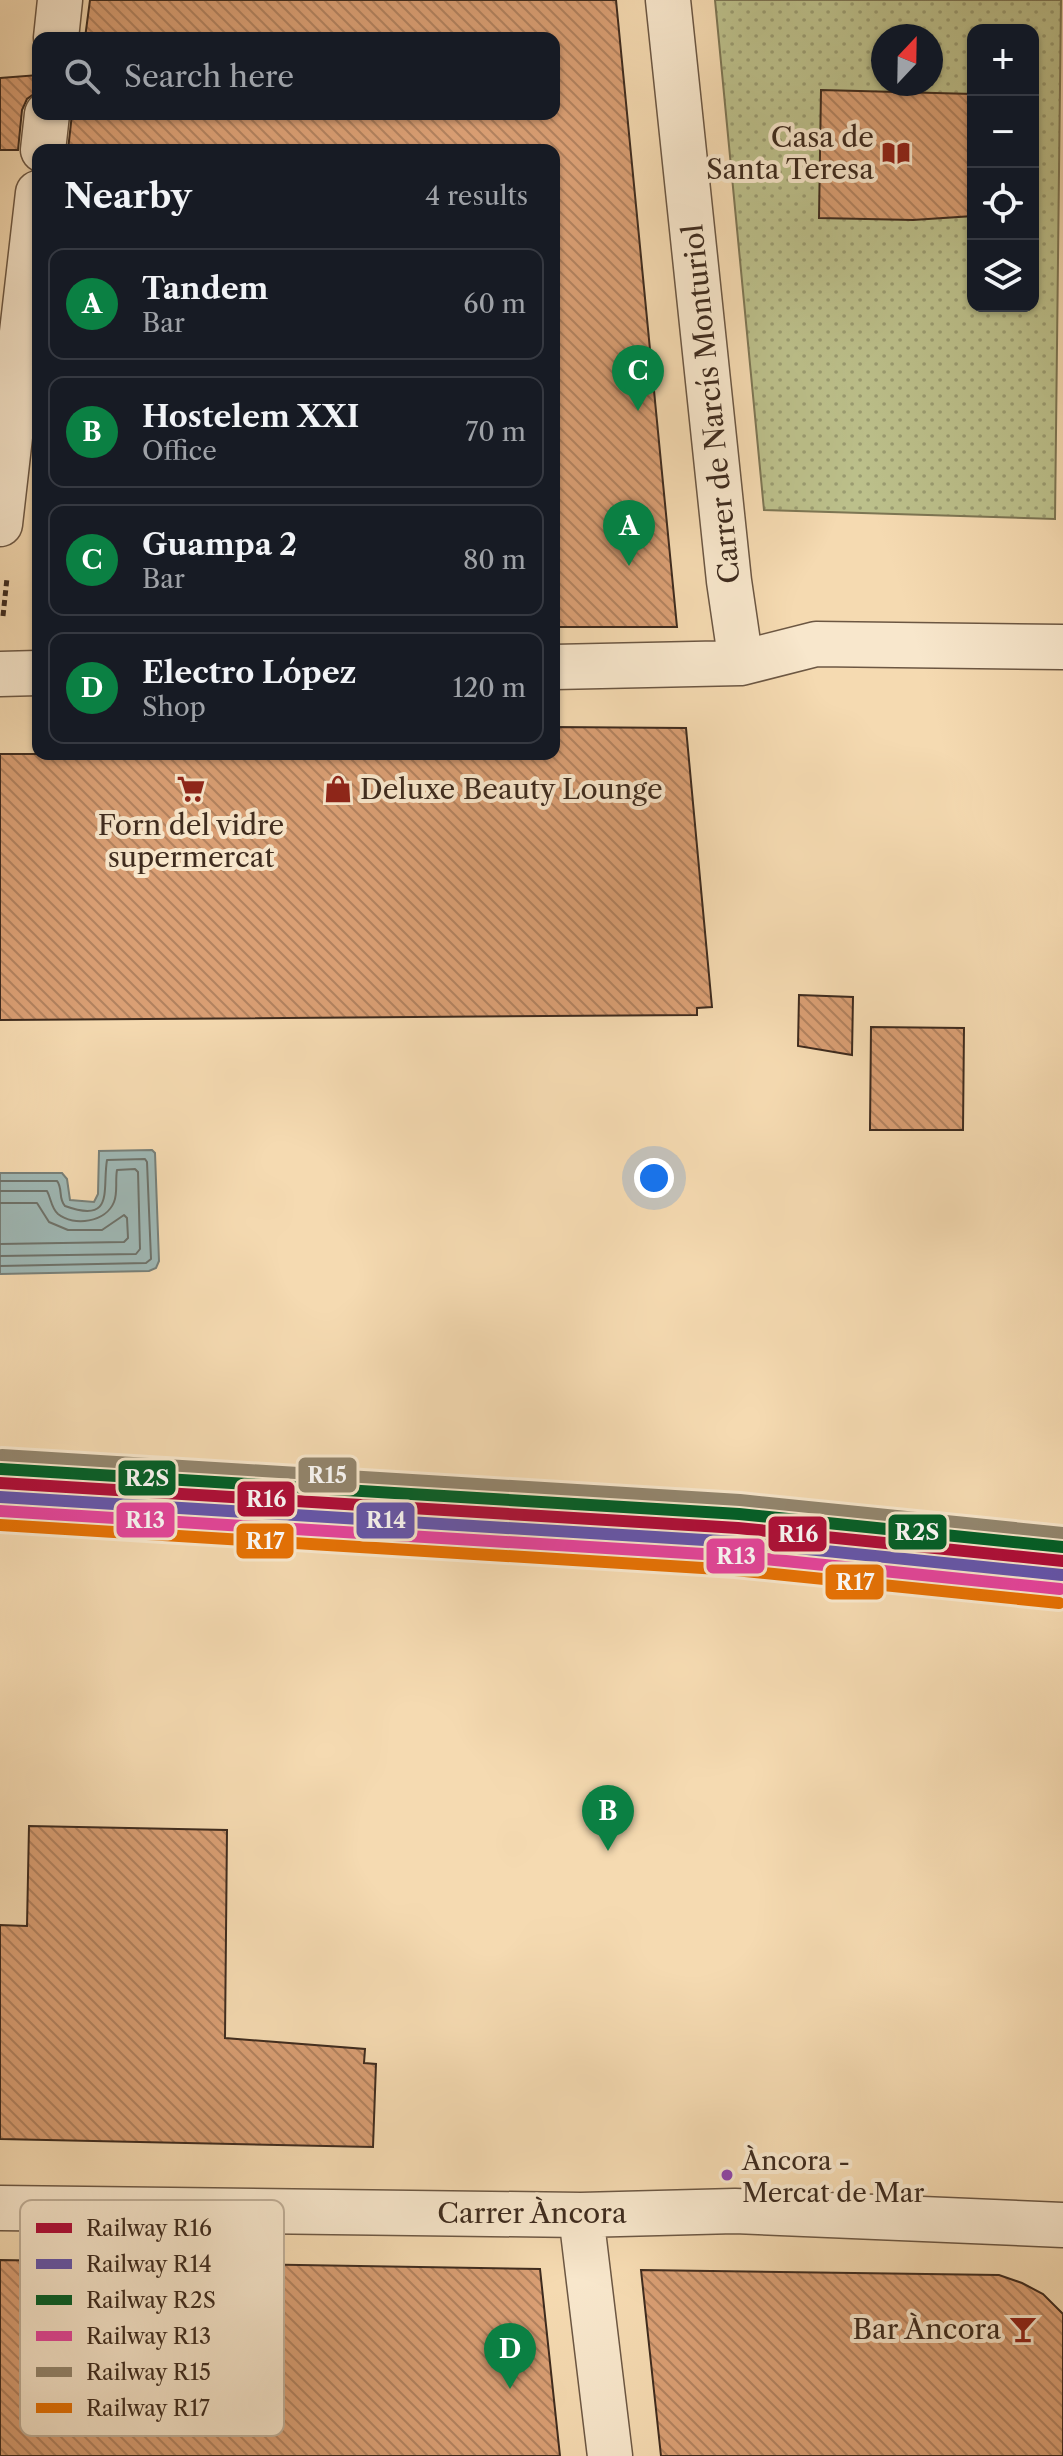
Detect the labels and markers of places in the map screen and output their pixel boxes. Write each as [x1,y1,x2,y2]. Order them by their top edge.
place label: Casa de Santa Teresa [706,120,874,186]
library icon: Casa de Santa Teresa [881,138,911,168]
pin: C [612,345,664,411]
pin: A [603,500,655,566]
place label: Deluxe Beauty Lounge [360,772,663,806]
supermarket icon: Forn del vidre supermercat [176,774,206,804]
shop icon: Deluxe Beauty Lounge [323,774,353,804]
place label: Forn del vidre supermercat [98,808,284,874]
pin: B [582,1785,634,1851]
place label: Àncora - Mercat de Mar [741,2145,924,2209]
marker: Àncora - Mercat de Mar [719,2167,735,2183]
place label: Bar Àncora [853,2312,1001,2346]
bar icon: Bar Àncora [1008,2314,1038,2344]
pin: D [484,2323,536,2389]

